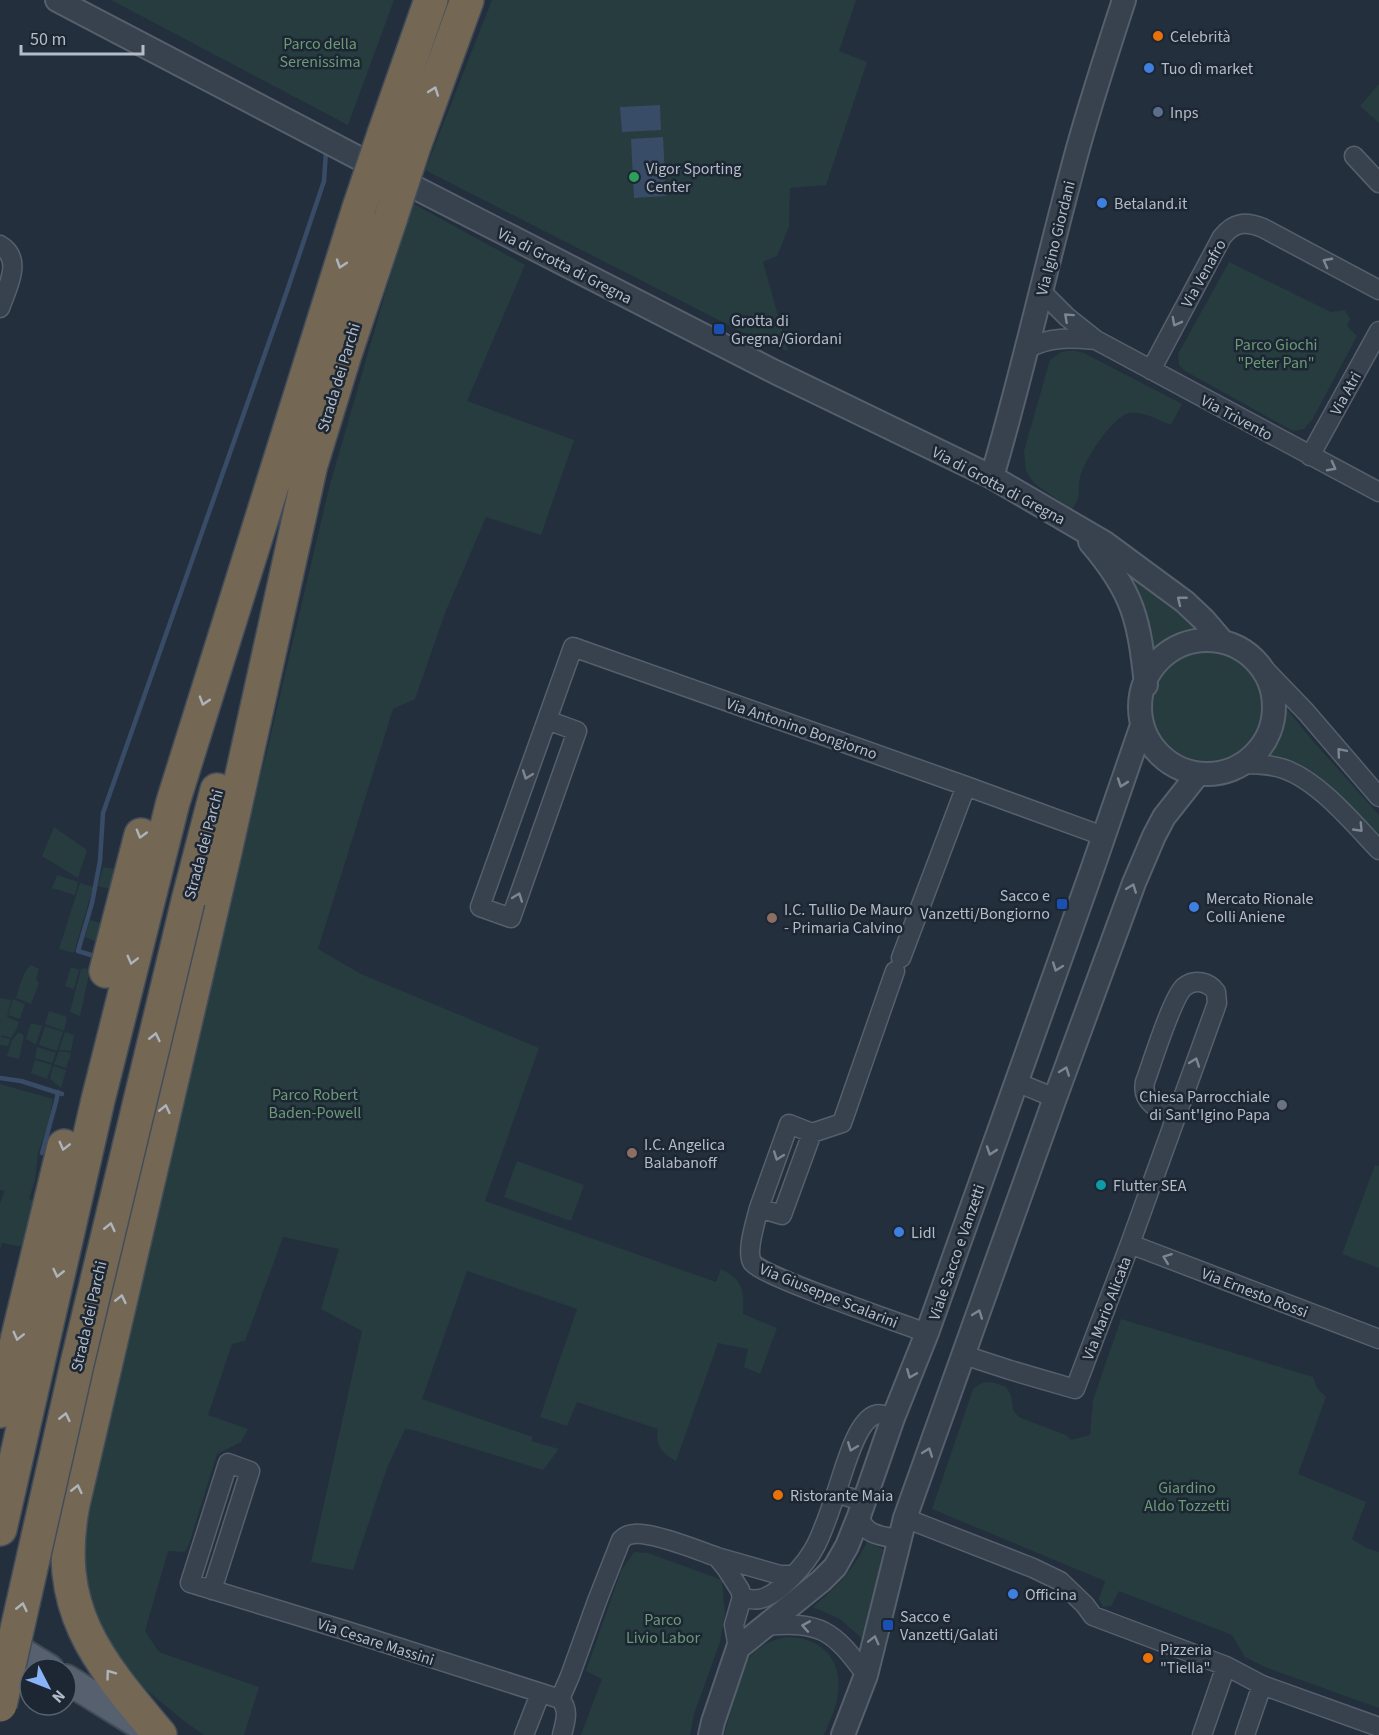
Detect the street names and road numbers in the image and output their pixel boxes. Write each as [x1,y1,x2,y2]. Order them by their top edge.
street label: Via Igino Giordani [1031,178,1081,298]
street label: Via di Grotta di Gregna [493,222,636,309]
street label: Via Venafro [1176,235,1232,312]
street label: Strada dei Parchi [312,320,366,434]
street label: Via Atri [1325,368,1367,419]
street label: Via Trivento [1197,390,1276,446]
street label: Via di Grotta di Gregna [928,441,1069,530]
street label: Via Antonino Bongiorno [723,693,880,765]
street label: Strada dei Parchi [179,787,229,902]
street label: Viale Sacco e Vanzetti [923,1181,991,1323]
street label: Via Mario Alicata [1077,1253,1137,1363]
street label: Via Giuseppe Scalarini [756,1258,901,1334]
street label: Strada dei Parchi [66,1259,112,1374]
street label: Via Ernesto Rossi [1198,1263,1311,1323]
street label: Via Cesare Massini [314,1613,437,1671]

